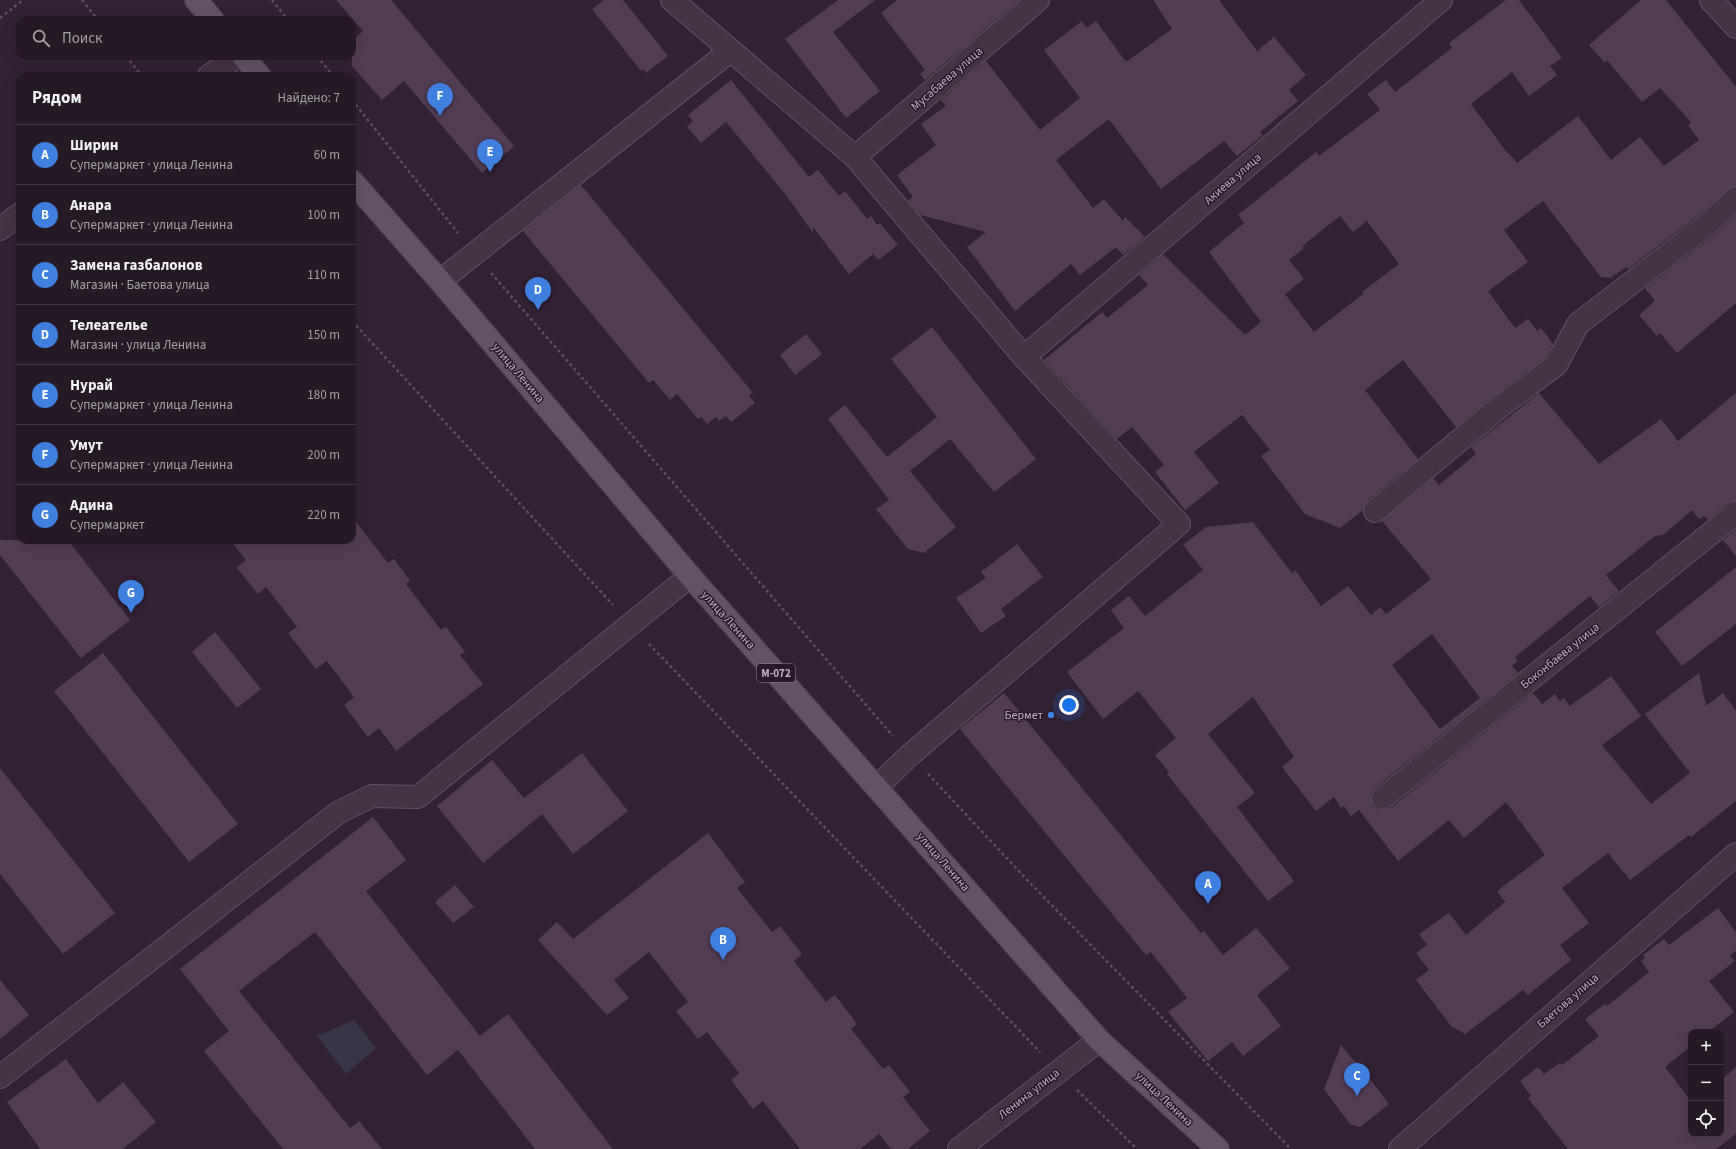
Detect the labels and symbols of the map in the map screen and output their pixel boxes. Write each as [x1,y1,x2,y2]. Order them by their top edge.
street label: Мусабаева улица [907,43,987,115]
pin: F [427,83,453,116]
pin: E [477,139,503,172]
street label: Акиева улица [1201,149,1265,209]
pin: D [525,277,551,310]
street label: улица Ленина [488,339,548,407]
pin: G [118,580,144,613]
street label: улица Ленина [697,587,759,653]
street label: Боконбаева улица [1517,619,1603,693]
road number: М-072 [757,664,795,682]
your location [1059,695,1079,715]
place label: Бермет [1004,707,1043,724]
marker: Бермет [1046,710,1056,720]
street label: улица Ленина [912,829,974,895]
pin: A [1195,871,1221,904]
pin: B [710,927,736,960]
street label: Баетова улица [1533,969,1603,1033]
pin: C [1344,1063,1370,1096]
street label: Ленина улица [995,1065,1063,1123]
street label: улица Ленина [1131,1068,1197,1130]

